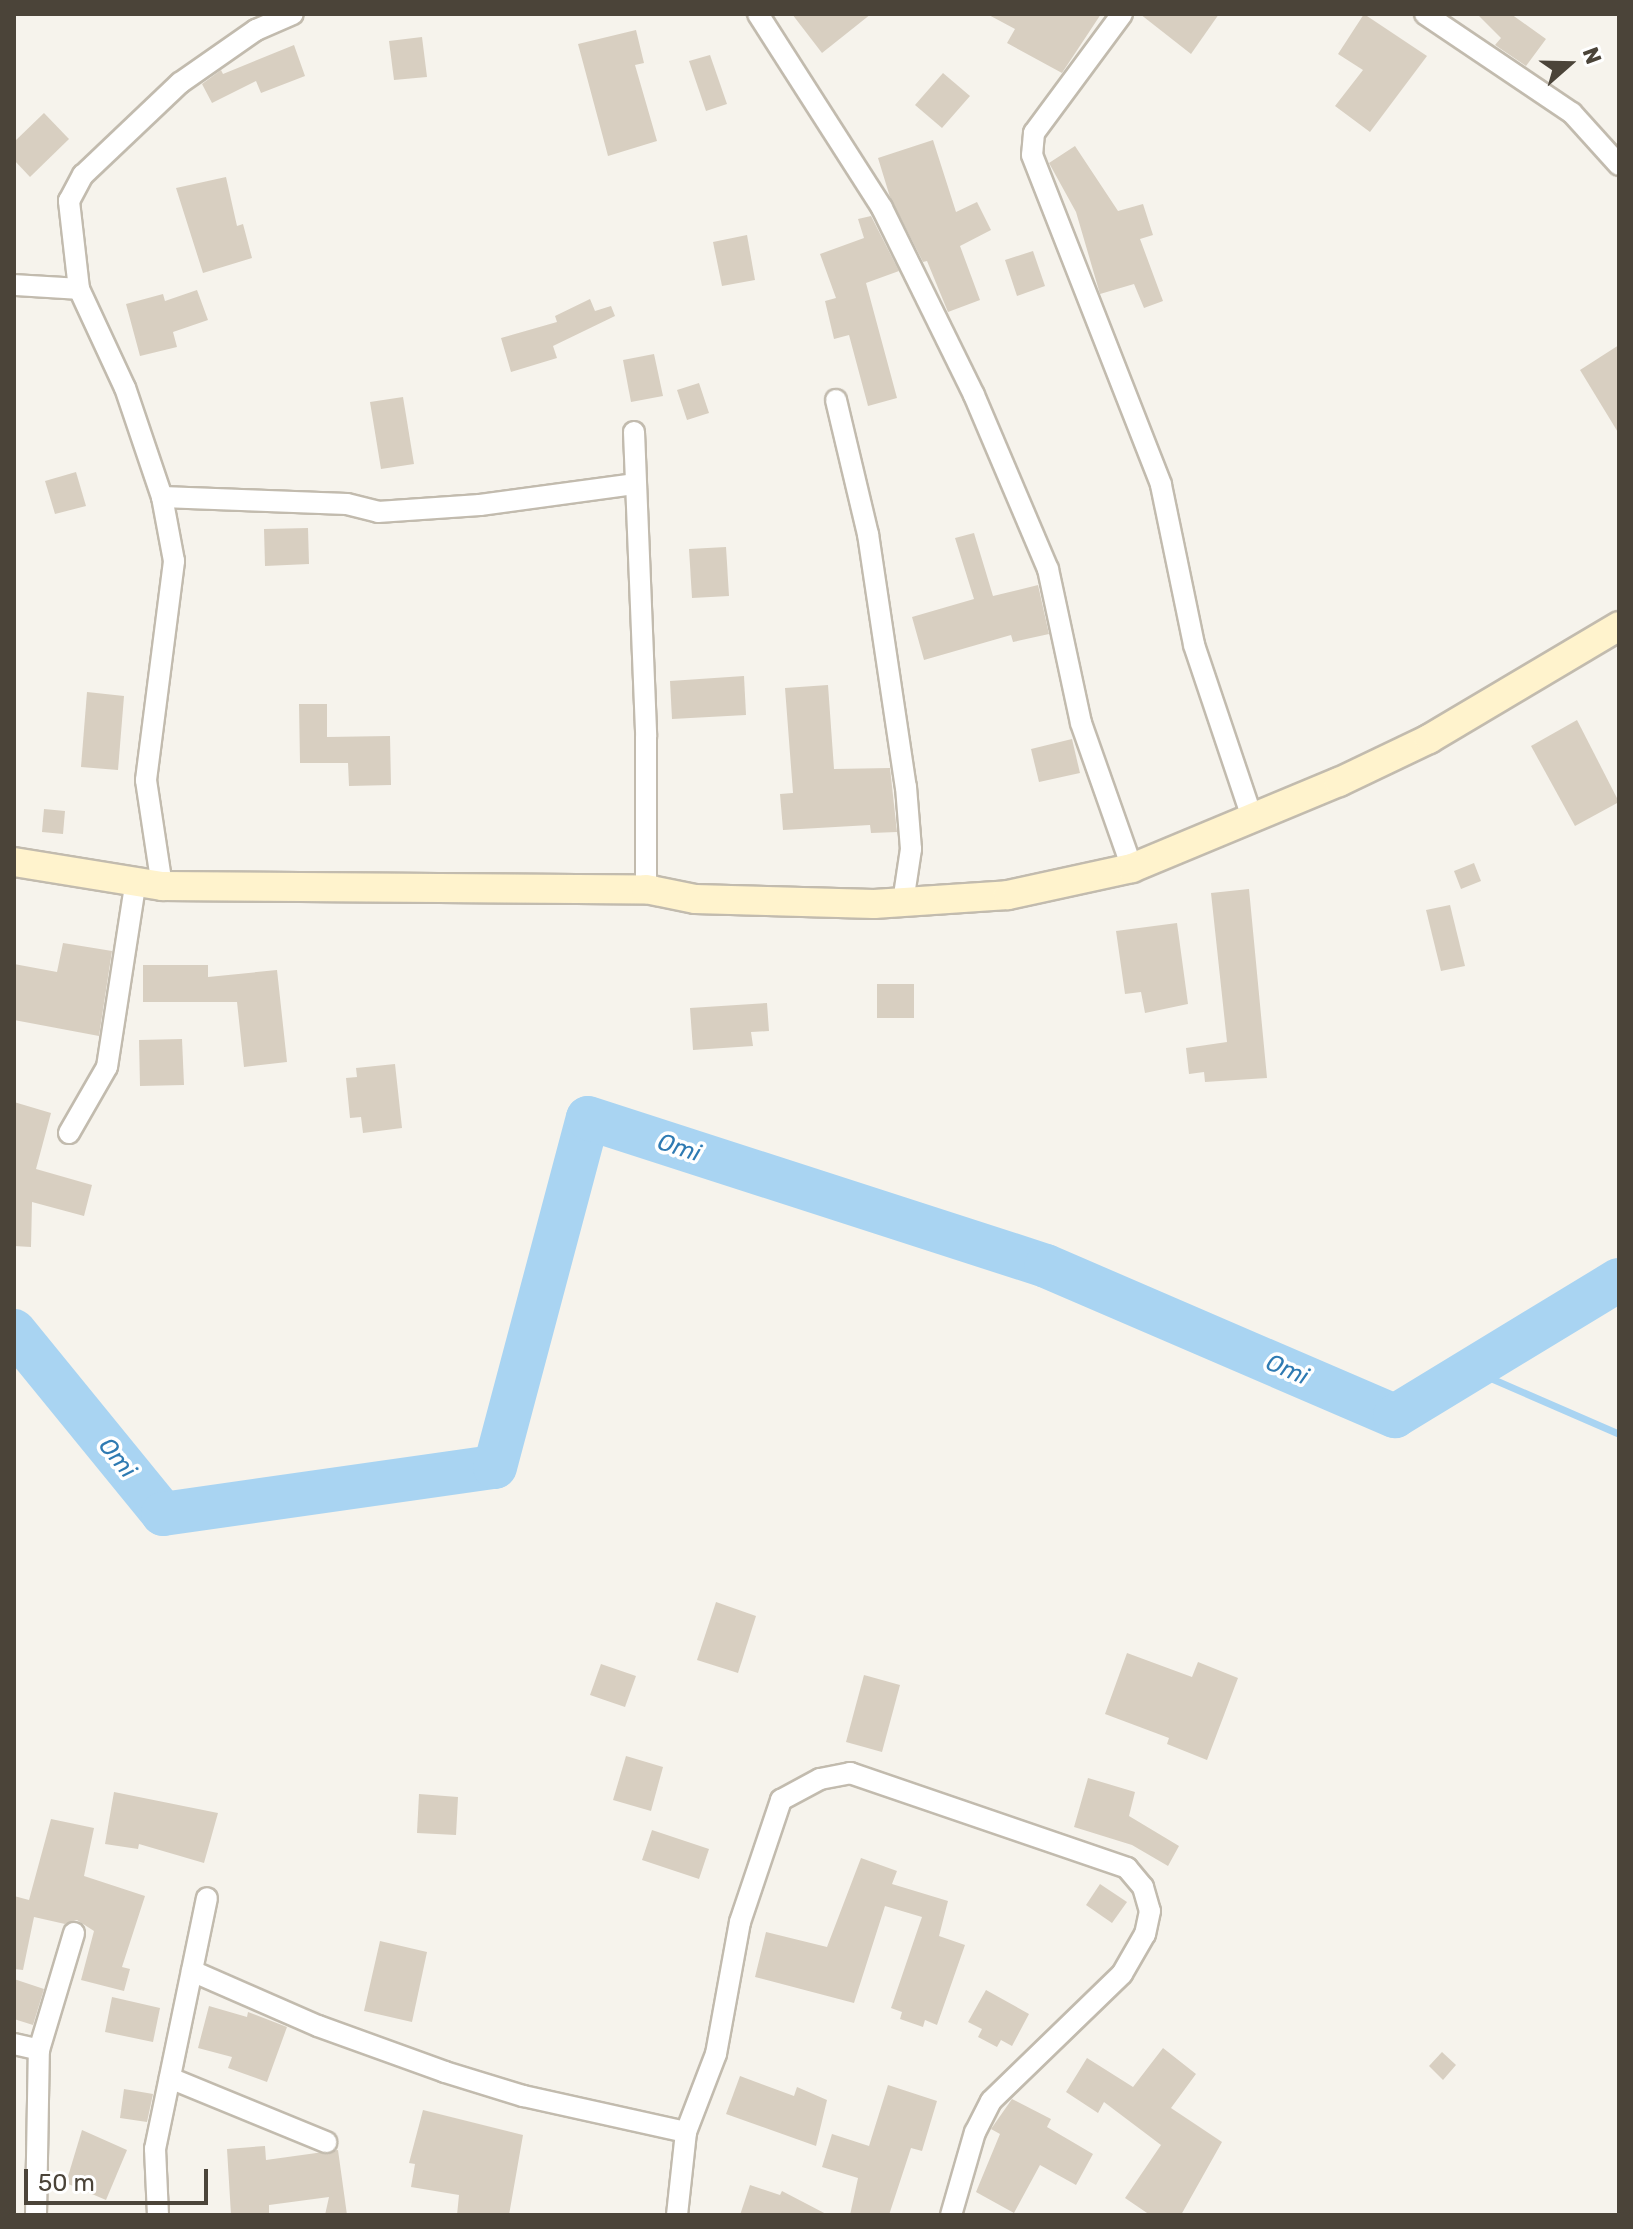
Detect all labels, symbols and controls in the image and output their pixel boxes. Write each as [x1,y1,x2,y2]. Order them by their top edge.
north arrow [1529,24,1609,104]
text: N [1577,44,1607,68]
water label: Omi [654,1128,704,1168]
water label: Omi [1261,1348,1313,1392]
water label: Omi [92,1432,142,1484]
scale bar [28,2153,212,2203]
text: 50 m [38,2169,95,2197]

